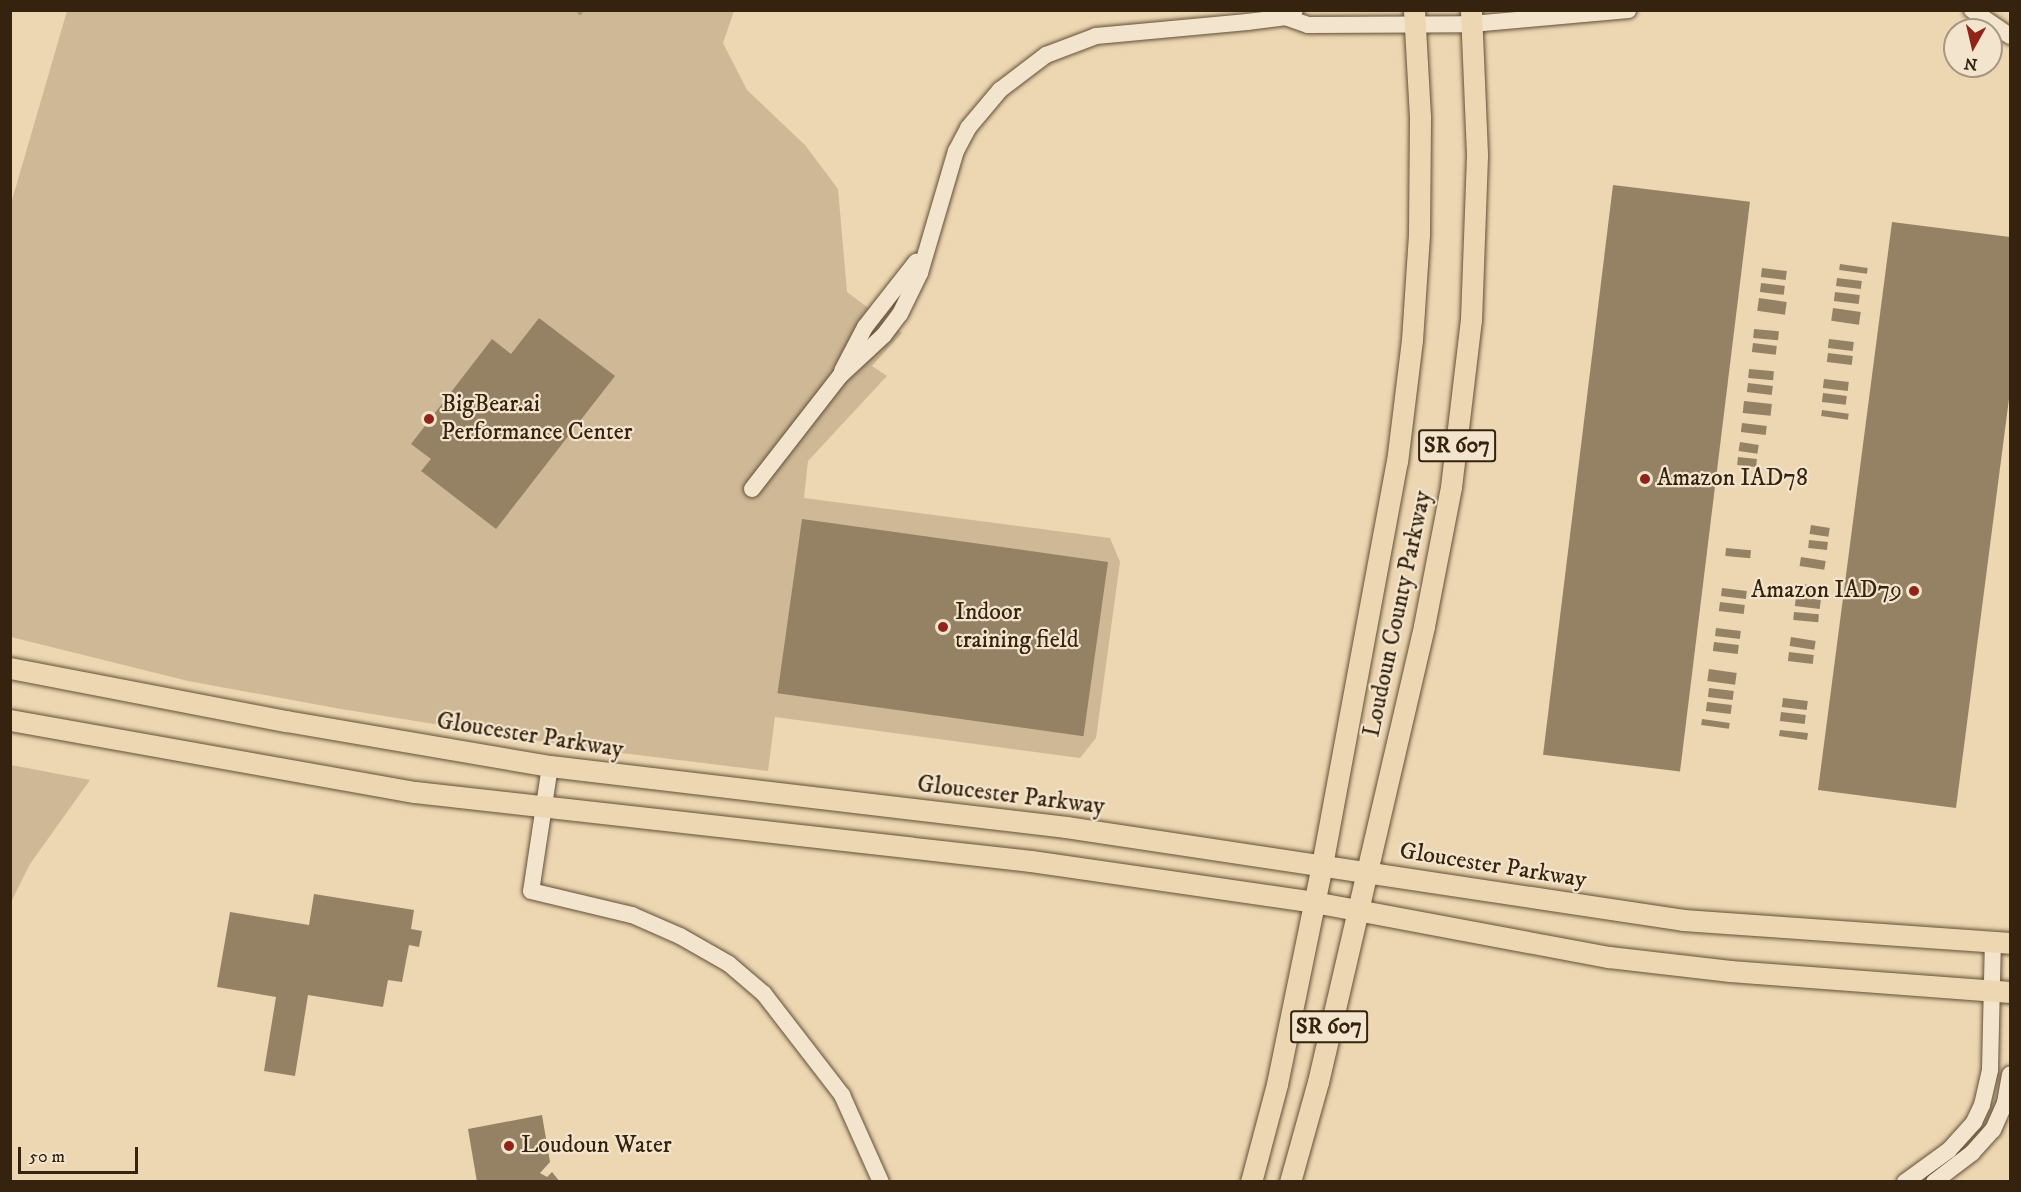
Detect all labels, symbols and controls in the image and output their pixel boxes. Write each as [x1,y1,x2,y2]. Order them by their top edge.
north arrow [1943,18,2003,78]
text: N [1963,53,1979,75]
place label: BigBear.ai Performance Center [441,391,632,447]
marker: BigBear.ai Performance Center [422,412,436,426]
road number: SR 607 [1418,427,1496,465]
place label: Amazon IAD78 [1657,465,1808,493]
marker: Amazon IAD78 [1638,472,1652,486]
street label: Loudoun County Parkway [1358,488,1438,740]
place label: Amazon IAD79 [1751,577,1902,605]
marker: Amazon IAD79 [1907,584,1921,598]
place label: Indoor training field [955,599,1079,655]
marker: Indoor training field [936,620,950,634]
street label: Gloucester Parkway [435,707,625,765]
street label: Gloucester Parkway [916,770,1106,822]
street label: Gloucester Parkway [1398,837,1588,895]
road number: SR 607 [1290,1008,1368,1046]
place label: Loudoun Water [521,1132,672,1160]
scale bar [21,1135,141,1173]
marker: Loudoun Water [502,1139,516,1153]
text: 50 m [29,1146,65,1168]

